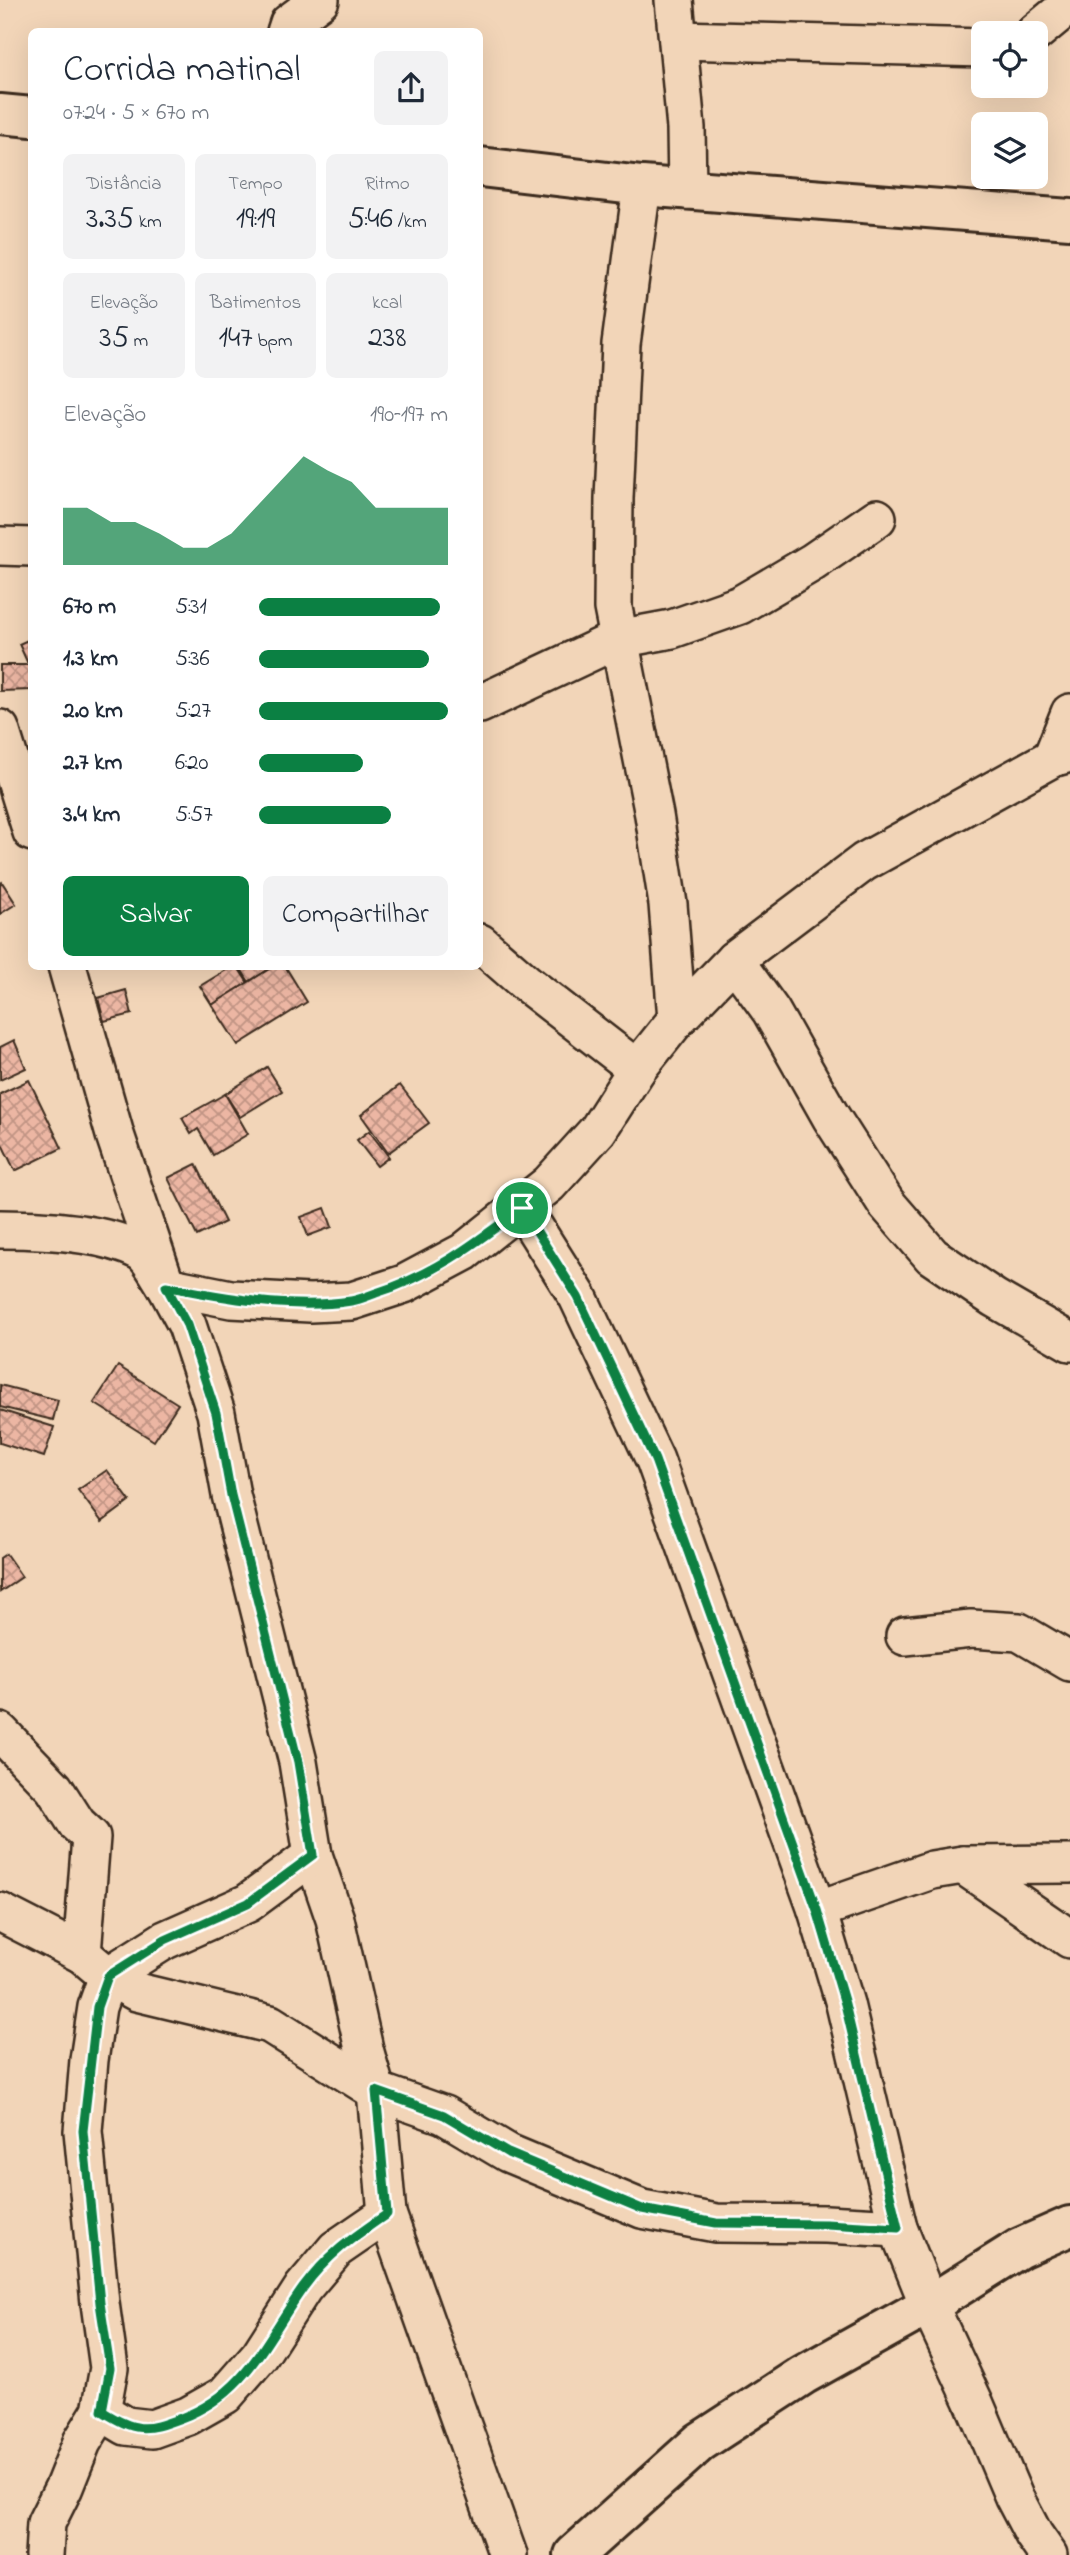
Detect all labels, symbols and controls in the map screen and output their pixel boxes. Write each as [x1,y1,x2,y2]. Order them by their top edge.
map controls [971,21,1048,189]
button: locate [971,21,1048,98]
text: Corrida matinal [63,43,301,99]
button: share [374,51,448,125]
text: 07:24 · 5 × 670 m [63,97,209,130]
button: layers [971,112,1048,189]
text: Distância [86,171,161,198]
text: Tempo [228,171,283,198]
text: Ritmo [365,171,410,198]
text: 3.35 [86,198,134,242]
text: 19:19 [236,198,275,242]
text: 5:46 [348,198,393,242]
text: km [134,209,162,236]
text: /km [393,209,427,236]
text: Elevação [89,290,158,317]
text: Batimentos [210,290,301,317]
text: kcal [372,290,402,317]
text: 35 [99,317,129,361]
text: 147 [218,317,253,361]
text: 238 [368,317,406,361]
text: m [129,328,148,355]
text: bpm [253,328,293,355]
text: Elevação [63,399,146,432]
text: 190–197 m [370,399,448,432]
text: 670 m [63,591,116,624]
text: 5:31 [175,591,207,624]
text: 1.3 km [63,643,118,676]
text: 5:36 [175,643,210,676]
text: 2.0 km [63,695,123,728]
text: 5:27 [175,695,211,728]
text: 2.7 km [63,747,122,780]
text: 6:20 [175,747,208,780]
text: 3.4 km [63,799,120,832]
text: 5:57 [175,799,213,832]
button: Salvar [63,876,249,956]
button: Compartilhar [263,876,448,956]
pin [492,1178,552,1238]
icon: arrive [503,1189,541,1227]

